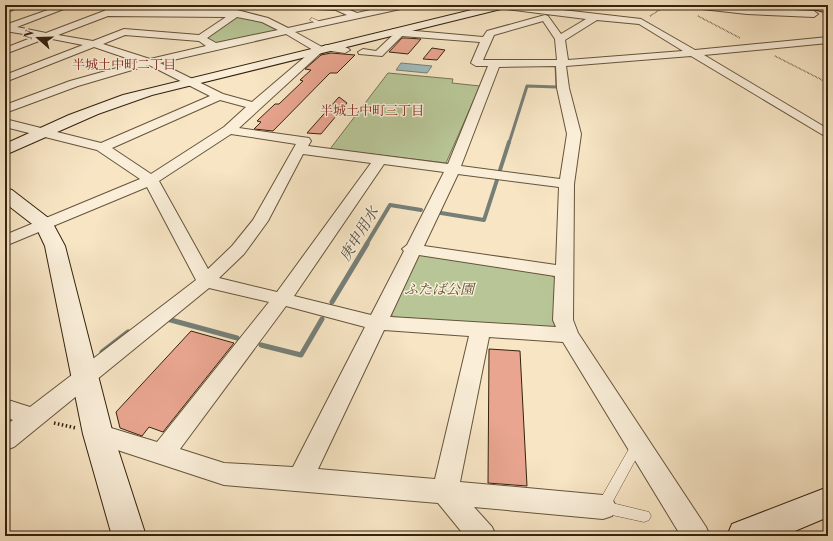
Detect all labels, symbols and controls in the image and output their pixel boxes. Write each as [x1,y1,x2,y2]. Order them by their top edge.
north arrow [18,18,58,58]
text: N [21,28,38,41]
district label: 半城土中町二丁目 [72,57,176,73]
district label: 半城土中町三丁目 [320,103,424,119]
water label: 庚申用水 [336,202,384,265]
park label: ふたば公園 [404,281,476,299]

